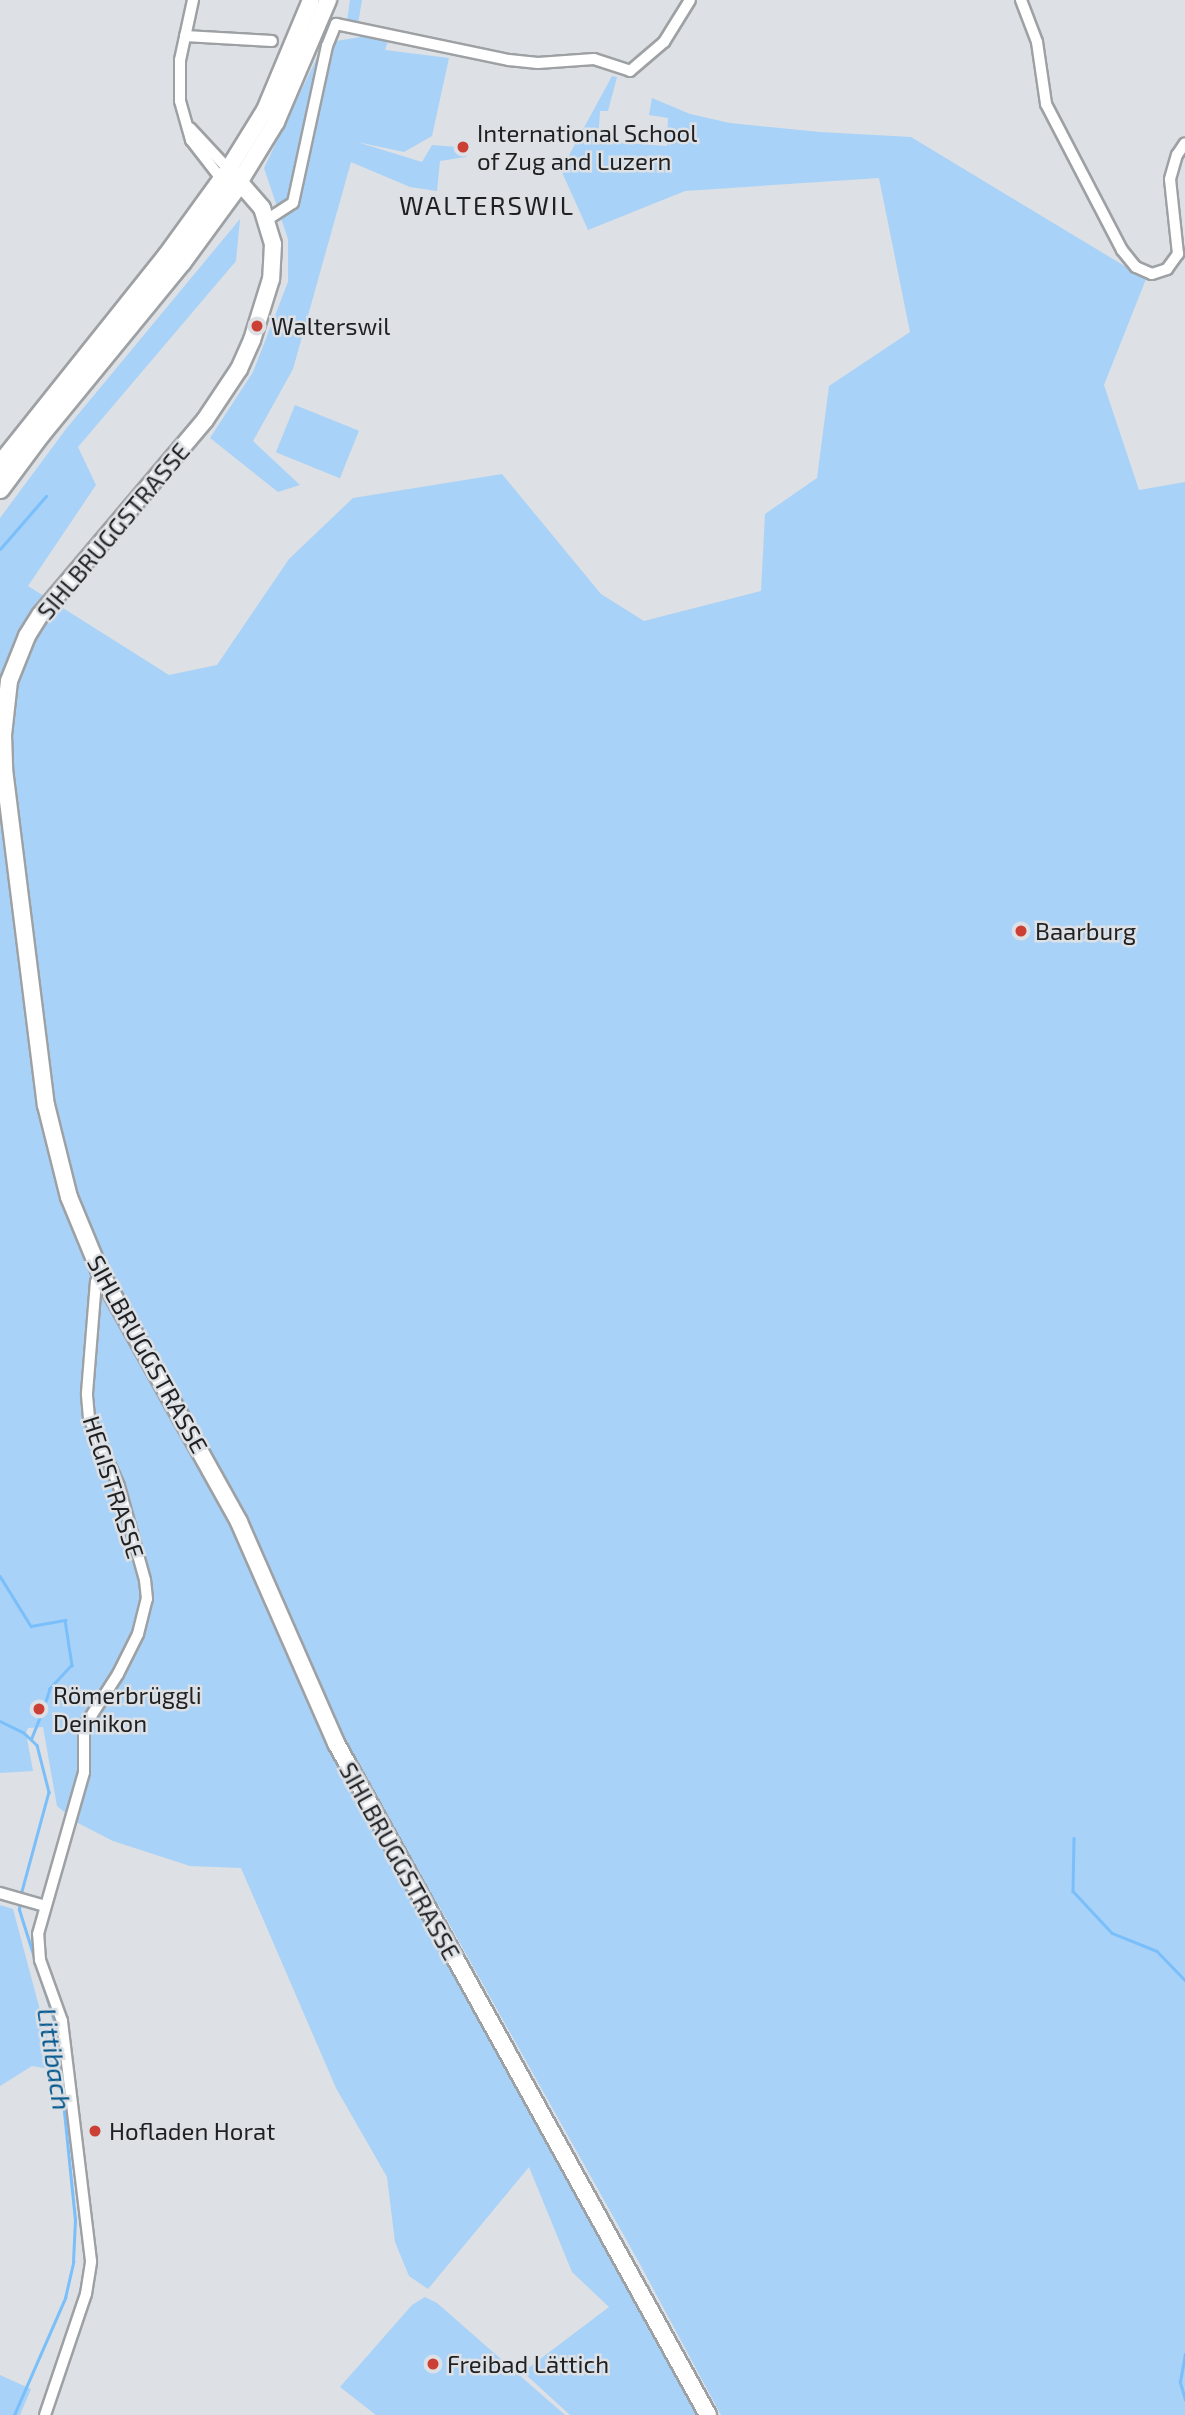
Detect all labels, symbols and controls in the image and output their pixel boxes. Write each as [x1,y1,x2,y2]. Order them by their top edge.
place label: International School of Zug and Luzern [477,119,698,175]
marker: International School of Zug and Luzern [455,139,471,155]
district label: WALTERSWIL [400,189,574,221]
place label: Walterswil [271,312,390,340]
marker: Walterswil [249,318,265,334]
street label: SIHLBRUGGSTRASSE [31,437,195,625]
place label: Baarburg [1035,917,1136,945]
marker: Baarburg [1013,923,1029,939]
street label: SIHLBRUGGSTRASSE [82,1250,214,1458]
street label: HEGISTRASSE [77,1412,151,1562]
place label: Römerbrüggli Deinikon [53,1681,202,1737]
marker: Römerbrüggli Deinikon [31,1701,47,1717]
street label: SIHLBRUGGSTRASSE [334,1757,466,1965]
water label: Littibach [32,2006,78,2112]
place label: Hofladen Horat [109,2117,275,2145]
marker: Hofladen Horat [87,2123,103,2139]
place label: Freibad Lättich [447,2350,609,2378]
marker: Freibad Lättich [425,2356,441,2372]

